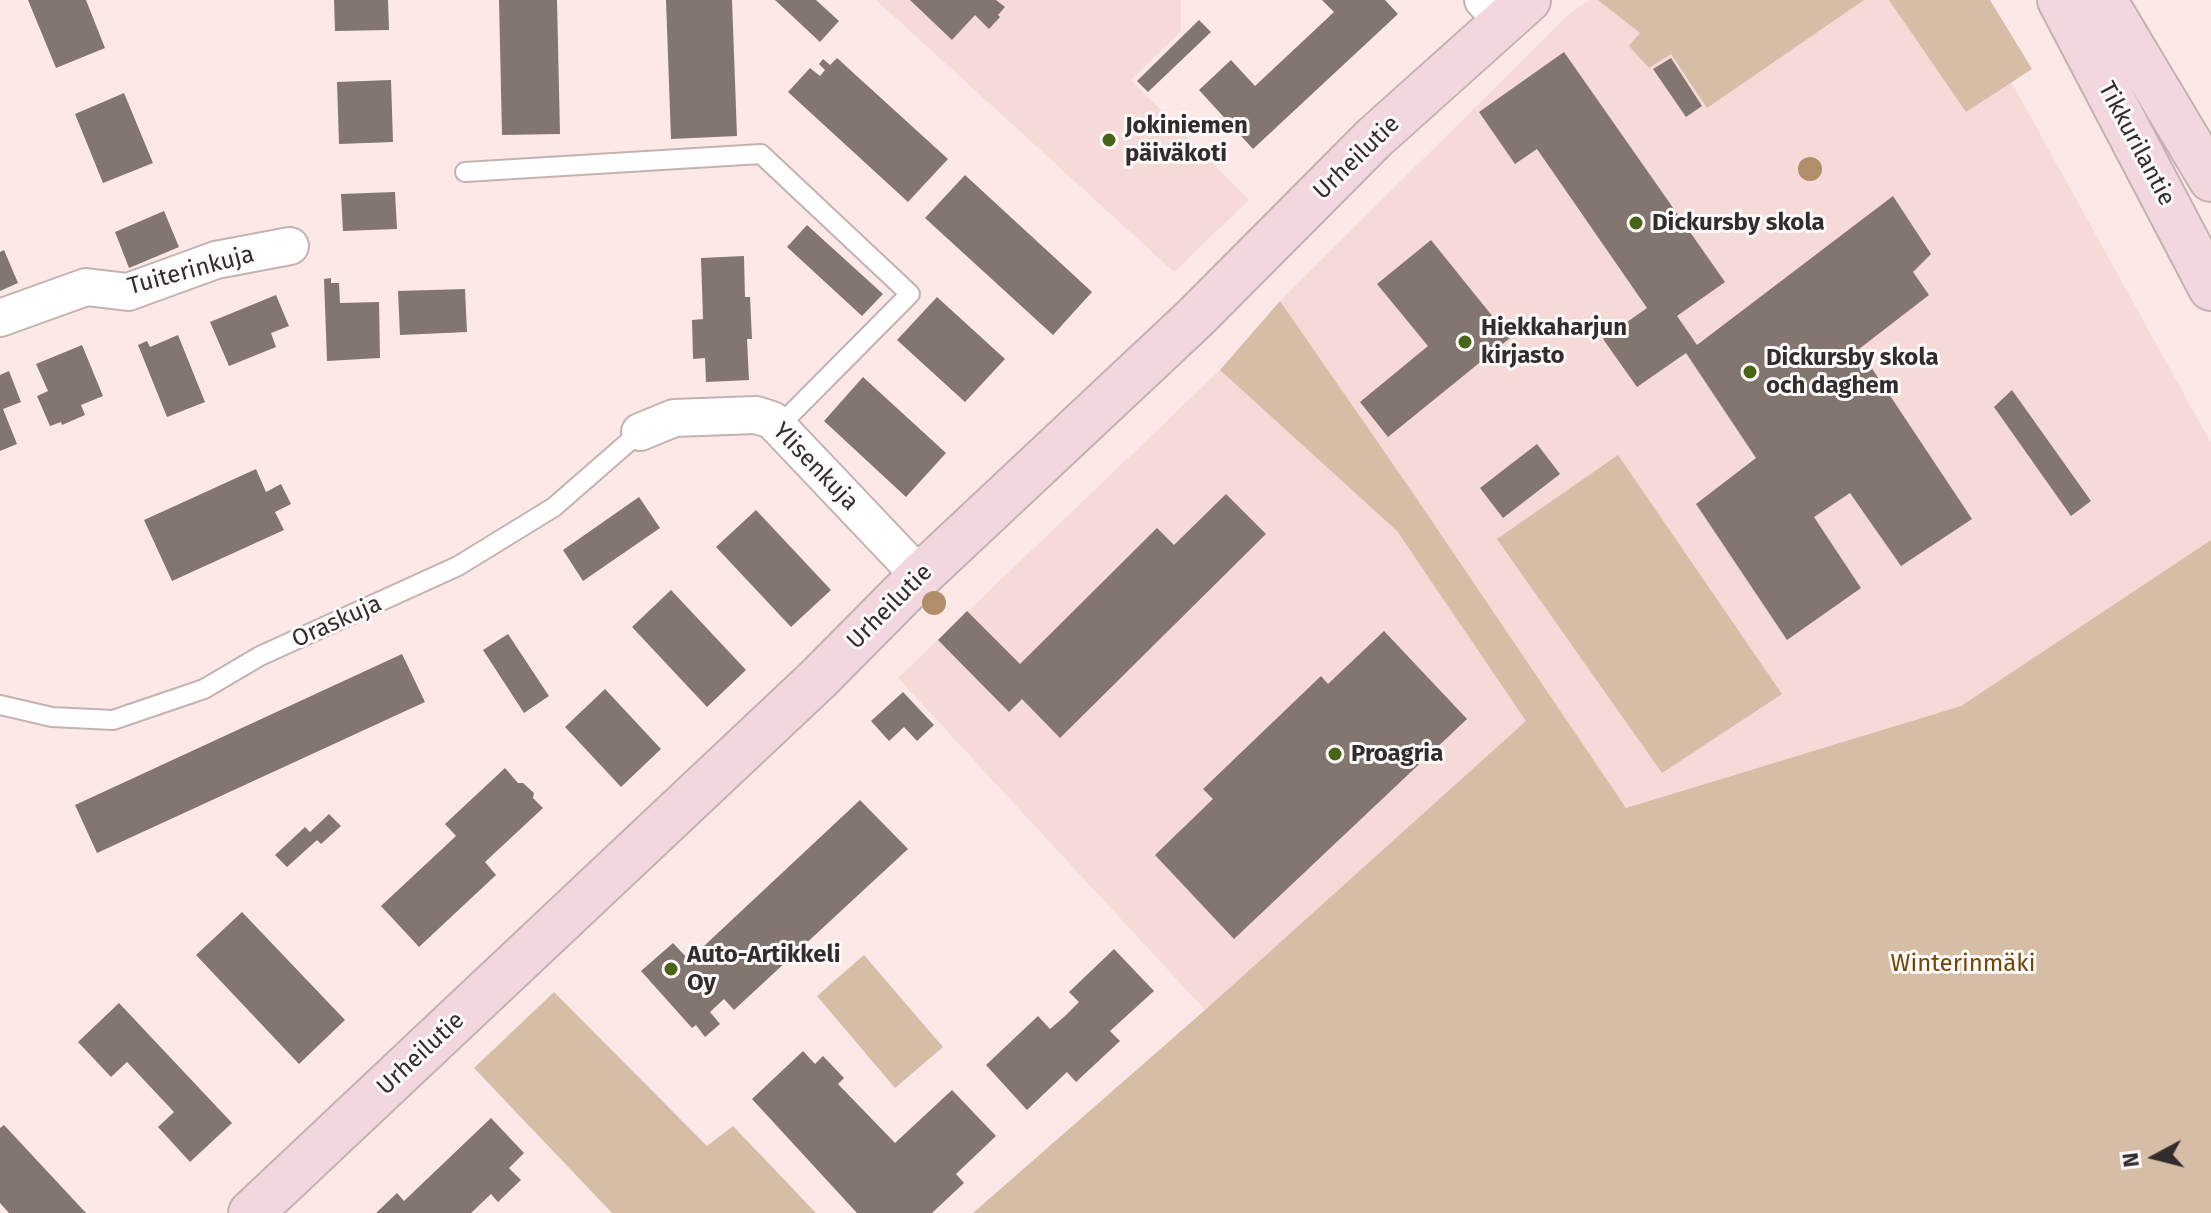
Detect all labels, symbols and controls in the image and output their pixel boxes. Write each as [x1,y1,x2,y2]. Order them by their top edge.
street label: Tikkurilantie [2091,77,2181,211]
street label: Urheilutie [1308,110,1406,206]
place label: Jokiniemen päiväkoti [1125,112,1248,168]
marker: Jokiniemen päiväkoti [1100,131,1118,149]
place label: Dickursby skola [1652,209,1825,237]
marker: Dickursby skola [1627,214,1645,232]
street label: Tuiterinkuja [125,240,257,302]
place label: Hiekkaharjun kirjasto [1481,314,1627,370]
marker: Hiekkaharjun kirjasto [1456,333,1474,351]
place label: Dickursby skola och daghem [1766,344,1939,400]
marker: Dickursby skola och daghem [1741,363,1759,381]
street label: Ylisenkuja [766,417,864,517]
street label: Urheilutie [841,558,939,656]
street label: Oraskuja [288,590,386,654]
place label: Proagria [1351,740,1443,768]
marker: Proagria [1326,745,1344,763]
place label: Auto-Artikkeli Oy [687,941,840,997]
park label: Winterinmäki [1891,950,2035,978]
marker: Auto-Artikkeli Oy [662,960,680,978]
street label: Urheilutie [371,1006,471,1102]
north arrow [2115,1117,2195,1197]
text: N [2116,1151,2145,1169]

